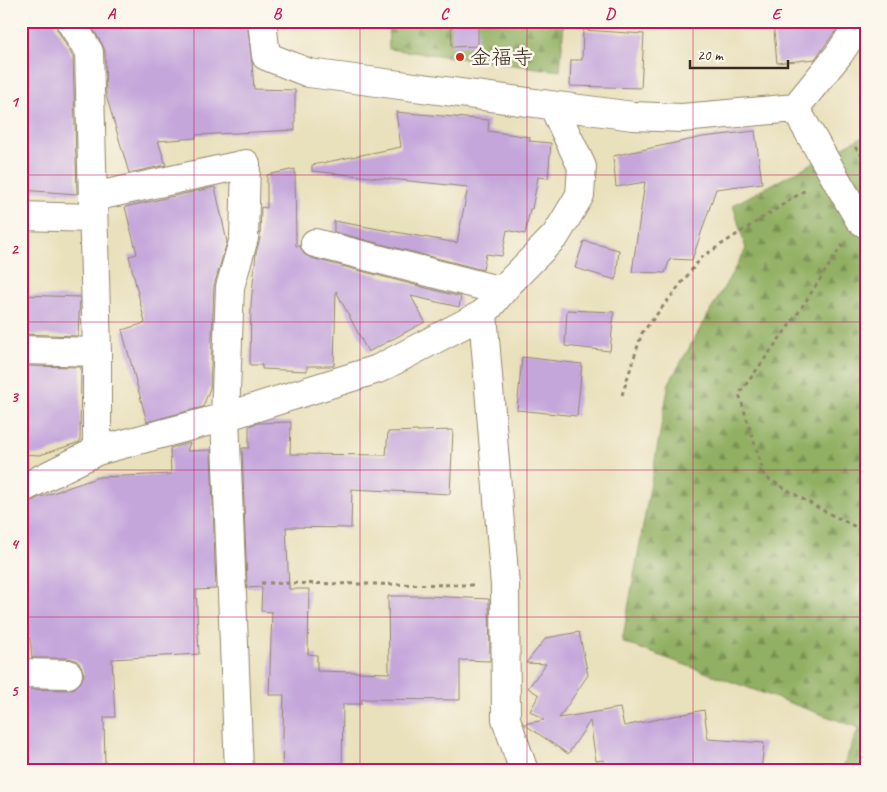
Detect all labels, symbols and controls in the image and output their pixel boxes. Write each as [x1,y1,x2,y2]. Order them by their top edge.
text: A [107,4,117,24]
text: B [273,4,283,24]
text: C [440,4,450,24]
text: D [605,4,616,24]
text: E [772,4,783,24]
scale bar [690,38,787,70]
place label: 金福寺 [470,44,533,70]
text: 20 m [697,46,724,65]
marker: 金福寺 [454,51,466,63]
text: 1 [10,92,19,112]
text: 2 [10,239,19,259]
text: 3 [10,387,19,407]
text: 4 [10,534,19,554]
text: 5 [11,681,20,701]

